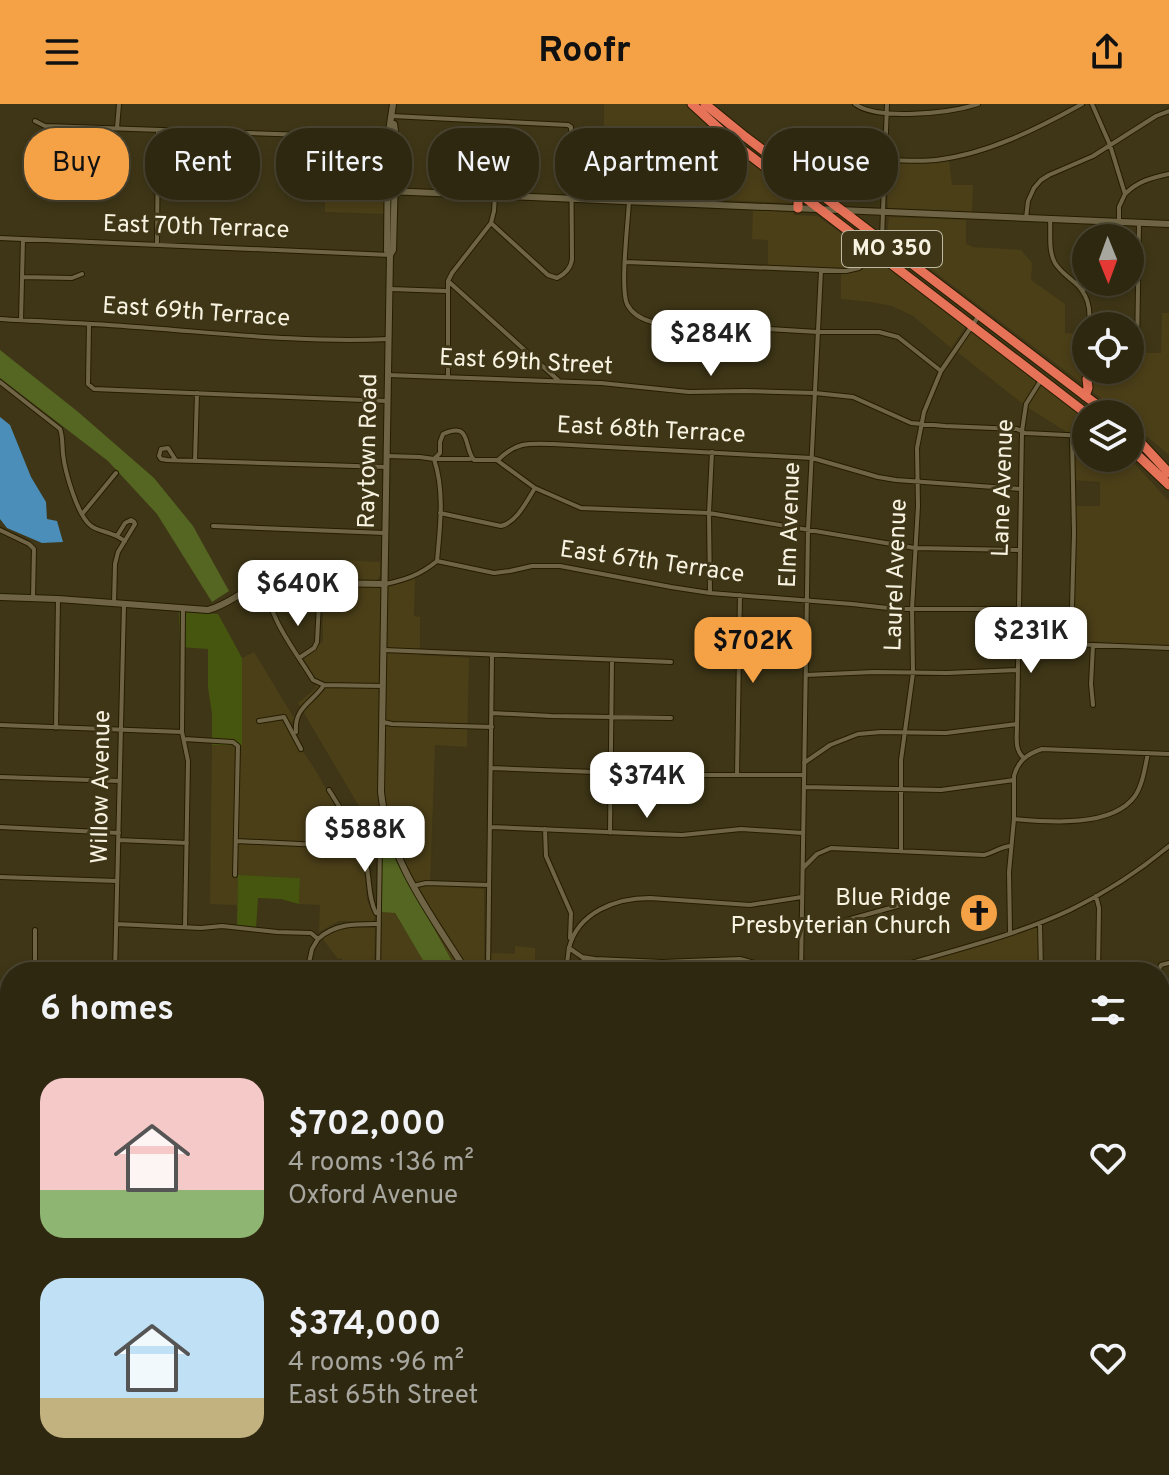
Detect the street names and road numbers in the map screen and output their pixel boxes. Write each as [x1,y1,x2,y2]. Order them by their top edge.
street label: East 70th Terrace [102,210,290,246]
road number: MO 350 [842,231,942,267]
street label: East 69th Terrace [101,291,291,335]
street label: East 69th Street [438,343,614,383]
street label: Raytown Road [353,373,385,529]
street label: East 68th Terrace [556,411,746,451]
street label: Lane Avenue [987,418,1021,558]
street label: Elm Avenue [774,462,808,588]
street label: Laurel Avenue [879,498,915,652]
street label: East 67th Terrace [558,535,746,591]
street label: Willow Avenue [86,710,118,864]

